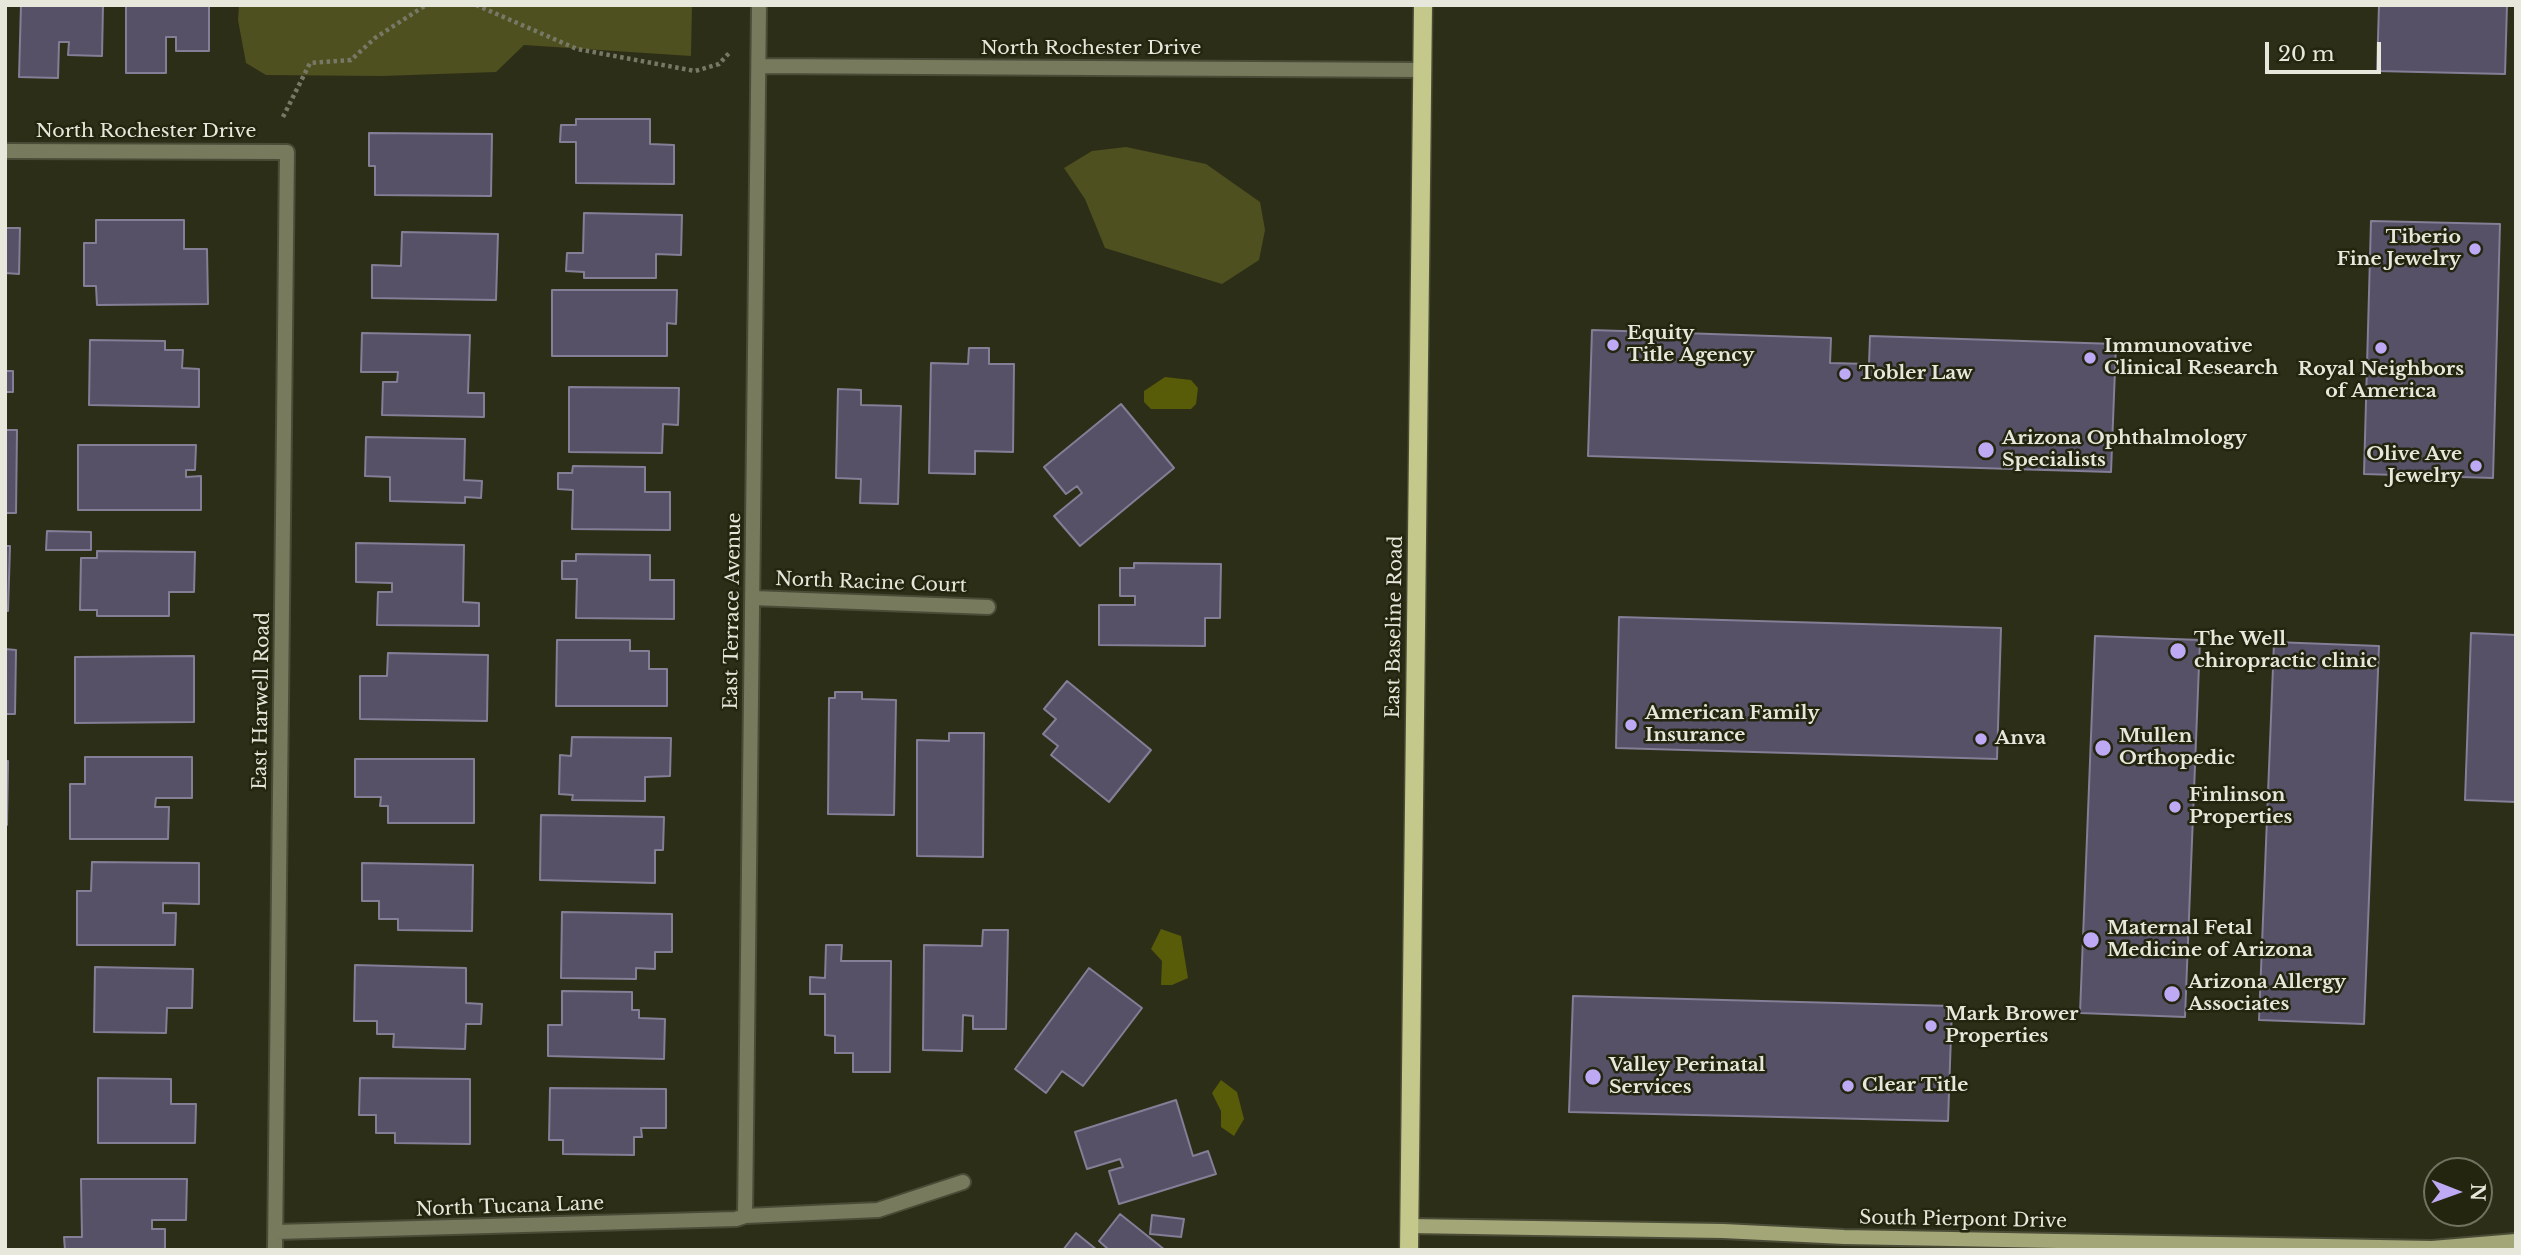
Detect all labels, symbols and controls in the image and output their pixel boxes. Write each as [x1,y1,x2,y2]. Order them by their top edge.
scale bar [2269,28,2384,72]
street label: North Rochester Drive [981,38,1201,60]
text: 20 m [2278,41,2335,67]
street label: North Rochester Drive [36,121,256,143]
place label: Tiberio Fine Jewelry [2337,227,2461,271]
marker: Tiberio Fine Jewelry [2467,241,2483,257]
place label: Equity Title Agency [1627,323,1754,367]
place label: Immunovative Clinical Research [2104,336,2278,380]
marker: Equity Title Agency [1605,337,1621,353]
marker: Royal Neighbors of America [2373,340,2389,356]
marker: Immunovative Clinical Research [2082,350,2098,366]
place label: Royal Neighbors of America [2298,359,2464,403]
place label: Tobler Law [1859,363,1973,385]
marker: Tobler Law [1837,366,1853,382]
place label: Arizona Ophthalmology Specialists [2002,428,2247,472]
marker: Arizona Ophthalmology Specialists [1976,440,1996,460]
place label: Olive Ave Jewelry [2366,444,2462,488]
marker: Olive Ave Jewelry [2468,458,2484,474]
street label: East Terrace Avenue [720,512,746,710]
street label: East Baseline Road [1382,535,1408,719]
street label: North Racine Court [775,568,967,598]
street label: East Harwell Road [249,612,275,790]
place label: The Well chiropractic clinic [2194,629,2377,673]
marker: The Well chiropractic clinic [2168,641,2188,661]
place label: American Family Insurance [1645,703,1819,747]
marker: American Family Insurance [1623,717,1639,733]
place label: Mullen Orthopedic [2119,726,2235,770]
place label: Anva [1995,728,2046,750]
marker: Anva [1973,731,1989,747]
marker: Mullen Orthopedic [2093,738,2113,758]
place label: Finlinson Properties [2189,785,2292,829]
marker: Finlinson Properties [2167,799,2183,815]
place label: Maternal Fetal Medicine of Arizona [2107,918,2313,962]
marker: Maternal Fetal Medicine of Arizona [2081,930,2101,950]
place label: Arizona Allergy Associates [2188,972,2346,1016]
marker: Arizona Allergy Associates [2162,984,2182,1004]
place label: Mark Brower Properties [1945,1004,2079,1048]
marker: Mark Brower Properties [1923,1018,1939,1034]
place label: Valley Perinatal Services [1609,1055,1765,1099]
marker: Valley Perinatal Services [1583,1067,1603,1087]
place label: Clear Title [1862,1075,1968,1097]
marker: Clear Title [1840,1078,1856,1094]
north arrow [2423,1157,2493,1227]
text: N [2466,1183,2489,1201]
street label: North Tucana Lane [415,1192,605,1222]
street label: South Pierpont Drive [1859,1207,2067,1233]

